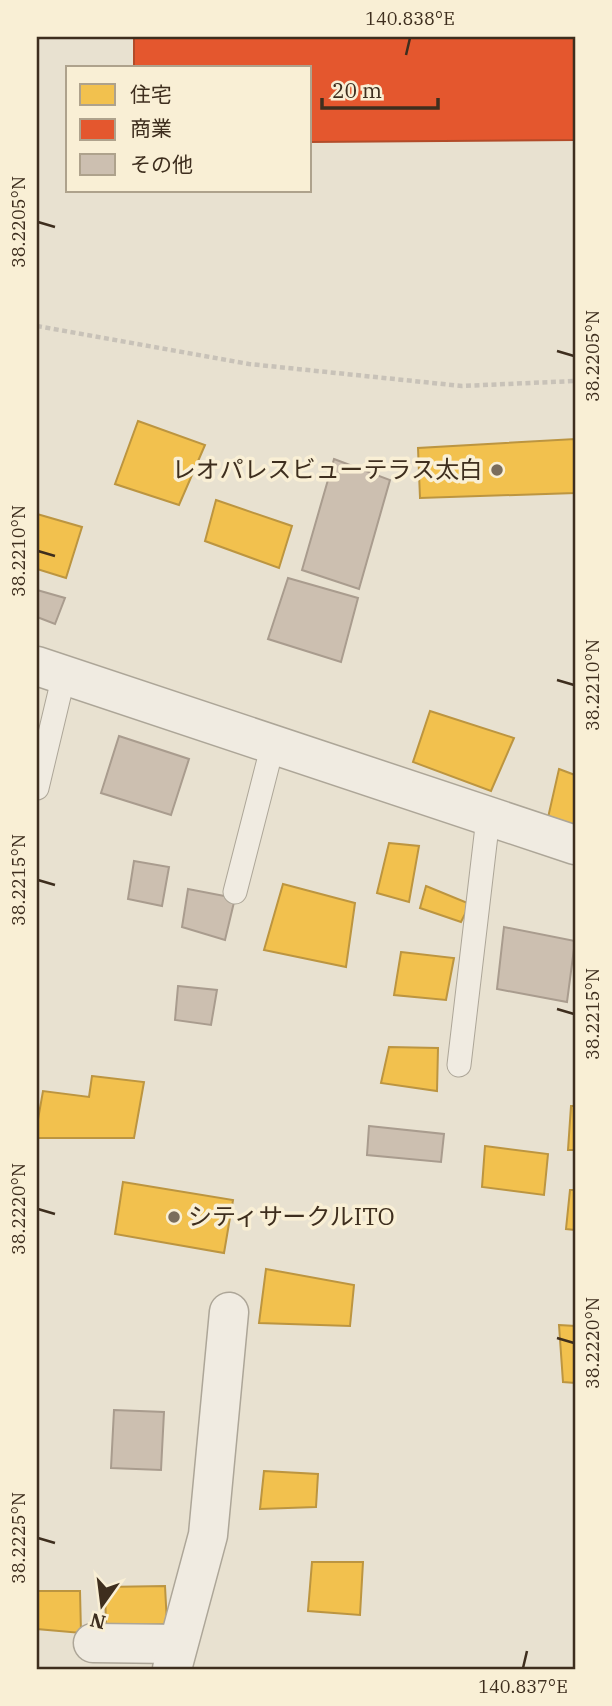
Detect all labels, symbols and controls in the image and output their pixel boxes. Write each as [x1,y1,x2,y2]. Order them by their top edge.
text: 140.838°E [365,7,455,30]
legend [66,66,312,192]
scale bar [322,66,437,110]
text: 20 m [332,76,382,104]
text: 住宅 [130,80,172,108]
text: 商業 [130,114,172,142]
text: その他 [130,150,193,178]
text: 38.2205°N [7,176,30,268]
text: 38.2205°N [581,310,604,402]
place label: レオパレスビューテラス太白 [171,453,483,485]
marker: レオパレスビューテラス太白 [489,462,505,478]
text: 38.2210°N [7,505,30,597]
text: 38.2210°N [581,639,604,731]
text: 38.2215°N [7,834,30,926]
text: 38.2215°N [581,968,604,1060]
text: 38.2220°N [7,1163,30,1255]
place label: シティサークルITO [188,1200,395,1232]
marker: シティサークルITO [166,1209,182,1225]
text: 38.2220°N [581,1297,604,1389]
text: 38.2225°N [7,1492,30,1584]
north arrow [66,1570,136,1640]
text: N [88,1608,108,1635]
text: 140.837°E [478,1675,568,1698]

